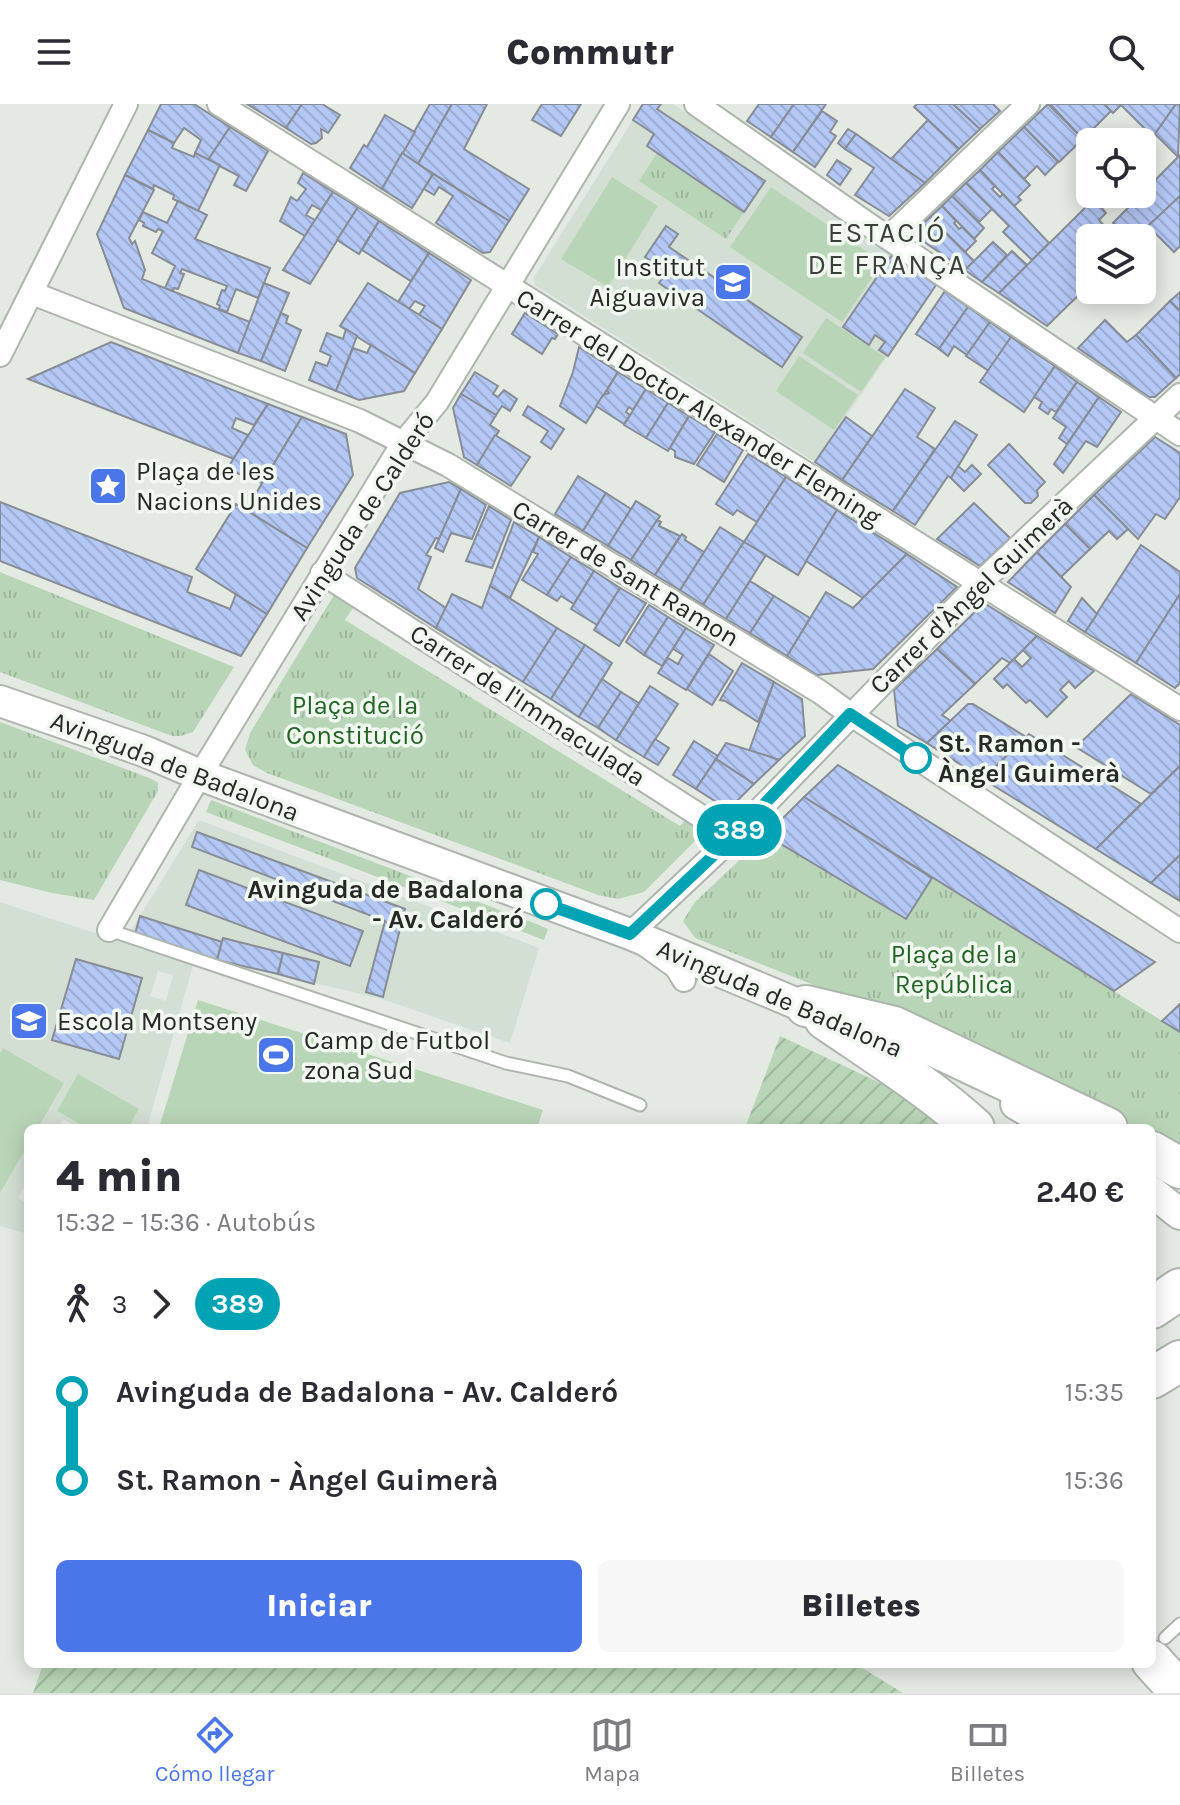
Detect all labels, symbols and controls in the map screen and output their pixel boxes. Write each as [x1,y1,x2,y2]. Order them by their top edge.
icon: menu [32,30,76,74]
icon: search [1104,30,1148,74]
text: Commutr [506,31,674,73]
map controls [1076,128,1156,304]
button: locate [1076,128,1156,208]
district label: ESTACIÓ DE FRANÇA [807,216,967,281]
button: layers [1076,224,1156,304]
place label: Institut Aiguaviva [589,252,705,313]
school or university icon: Institut Aiguaviva [712,261,754,303]
street label: Carrer del Doctor Alexander Fleming [511,282,887,533]
street label: Avinguda de Calderó [284,406,441,626]
place label: Plaça de les Nacions Unides [136,456,322,517]
place icon: Plaça de les Nacions Unides [87,465,129,507]
street label: Carrer d'Àngel Guimerà [863,489,1079,701]
street label: Carrer de Sant Ramon [507,493,745,653]
street label: Carrer de l'Immaculada [404,618,651,793]
park label: Plaça de la Constitució [286,690,424,751]
street label: Avinguda de Badalona [46,705,304,828]
place label: St. Ramon - Àngel Guimerà [938,728,1120,789]
marker: St. Ramon - Àngel Guimerà [901,743,931,773]
line badge: 389 [693,804,785,856]
text: 389 [713,813,765,846]
place label: Avinguda de Badalona - Av. Calderó [247,874,524,935]
marker: Avinguda de Badalona - Av. Calderó [531,889,561,919]
street label: Avinguda de Badalona [652,933,907,1064]
park label: Plaça de la República [891,939,1017,1000]
school or university icon: Escola Montseny [8,1000,50,1042]
place label: Escola Montseny [57,1006,257,1037]
place label: Camp de Futbol zona Sud [304,1025,490,1086]
sports icon: Camp de Futbol zona Sud [255,1034,297,1076]
text: 4 min [56,1151,182,1202]
text: 2.40 € [1036,1174,1124,1210]
text: 15:32 – 15:36 · Autobús [56,1207,316,1238]
icon: walk [56,1282,100,1326]
icon: forward [139,1282,183,1326]
text: 389 [211,1287,264,1320]
text: 3 [112,1289,127,1320]
text: Avinguda de Badalona - Av. Calderó [116,1374,618,1410]
text: 15:35 [1065,1377,1124,1408]
text: St. Ramon - Àngel Guimerà [116,1462,499,1498]
text: 15:36 [1064,1465,1124,1496]
button: Iniciar [56,1560,582,1652]
button: Billetes [598,1560,1124,1652]
tab: Cómo llegar [155,1713,274,1787]
tab: Mapa [584,1713,640,1787]
tab: Billetes [950,1713,1025,1787]

